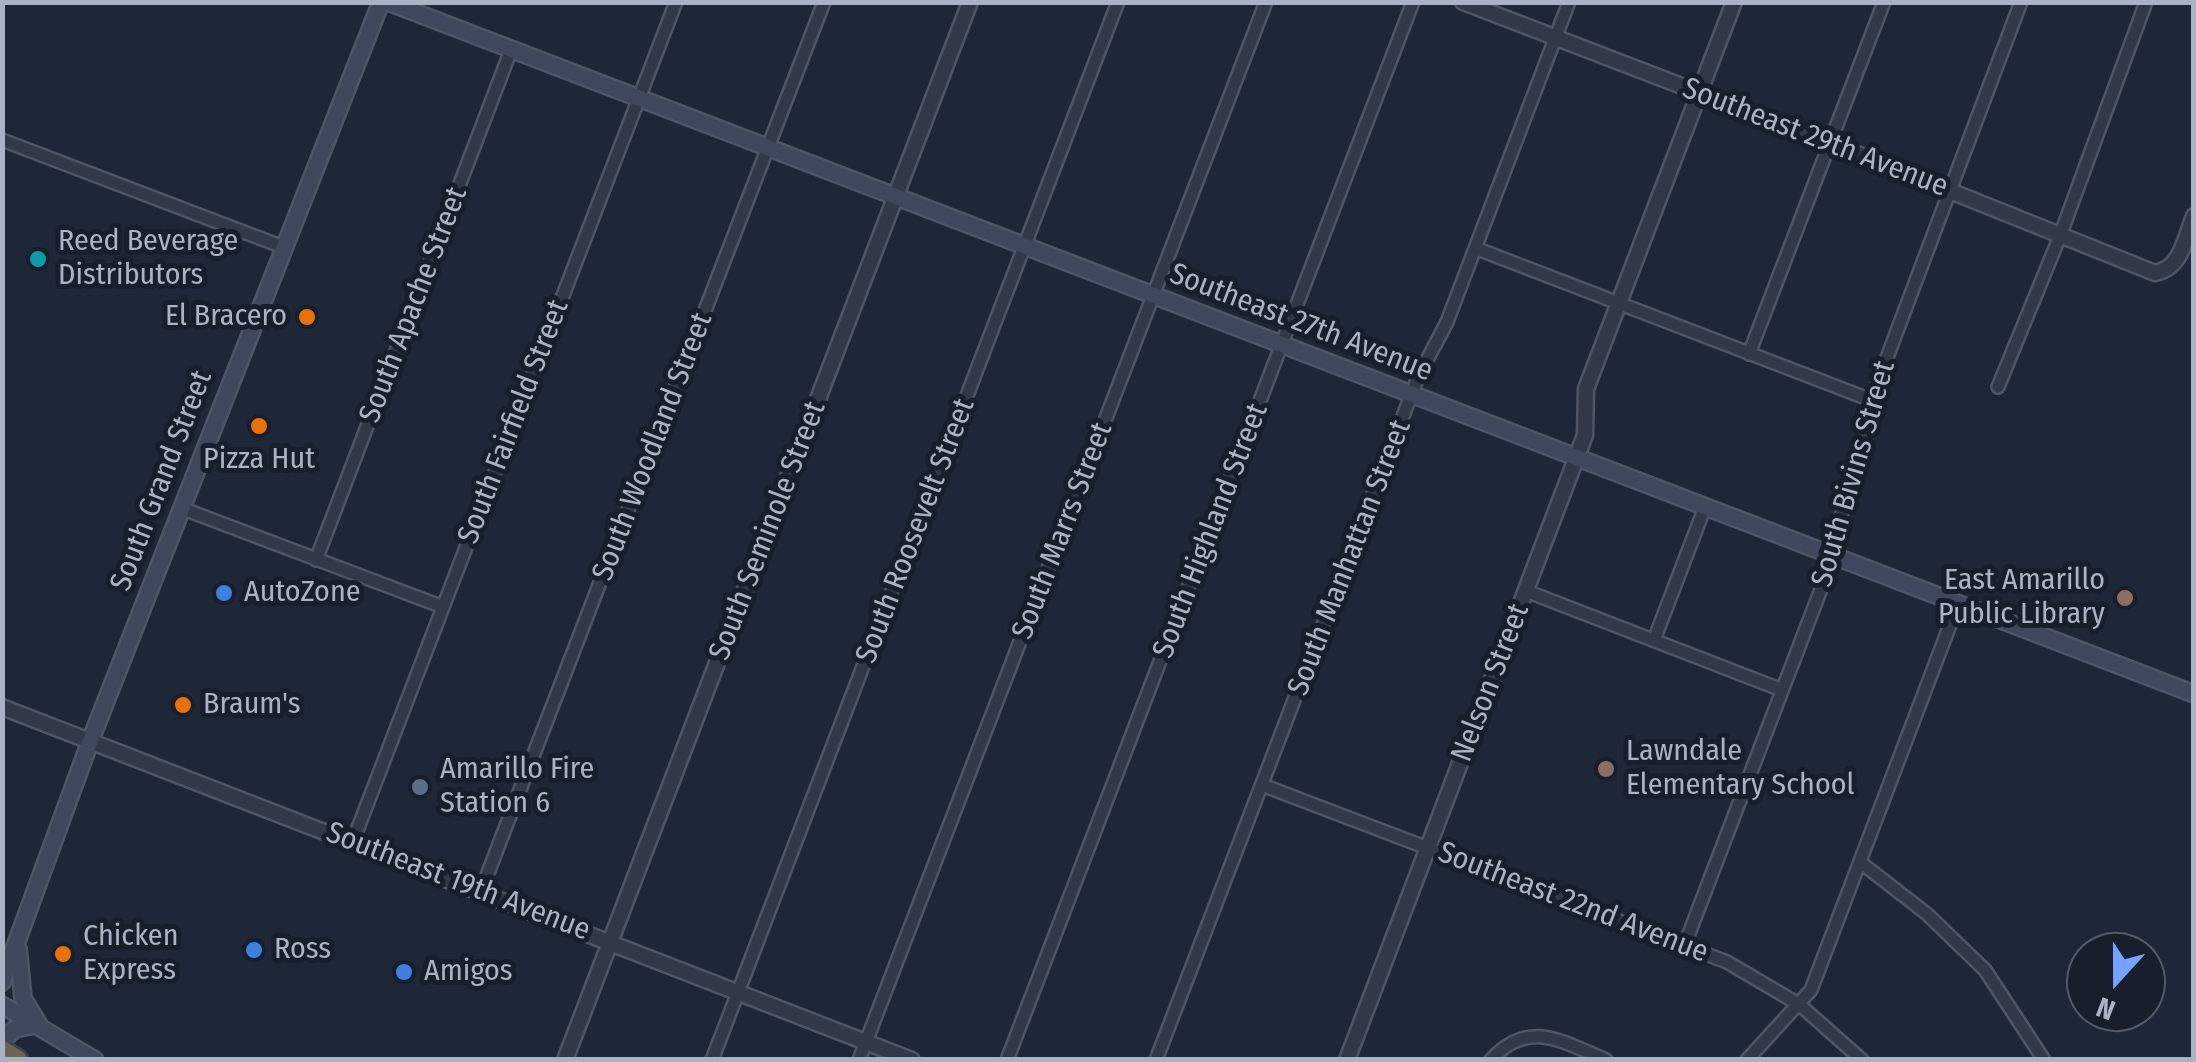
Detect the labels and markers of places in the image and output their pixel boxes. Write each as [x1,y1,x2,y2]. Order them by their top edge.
place label: Reed Beverage Distributors [58,224,238,294]
marker: Reed Beverage Distributors [27,248,49,270]
place label: El Bracero [165,299,287,335]
marker: El Bracero [296,306,318,328]
marker: Pizza Hut [248,415,270,437]
place label: Pizza Hut [203,442,315,478]
place label: East Amarillo Public Library [1938,563,2105,634]
place label: AutoZone [244,575,361,611]
marker: AutoZone [213,582,235,604]
marker: East Amarillo Public Library [2114,587,2136,609]
place label: Braum's [203,687,301,723]
marker: Braum's [172,694,194,716]
place label: Lawndale Elementary School [1626,734,1854,804]
place label: Amarillo Fire Station 6 [440,752,594,822]
marker: Lawndale Elementary School [1595,758,1617,780]
marker: Amarillo Fire Station 6 [409,776,431,798]
place label: Chicken Express [83,919,178,990]
place label: Ross [274,932,331,968]
marker: Ross [243,939,265,961]
marker: Chicken Express [52,943,74,965]
place label: Amigos [424,954,513,990]
marker: Amigos [393,961,415,983]

